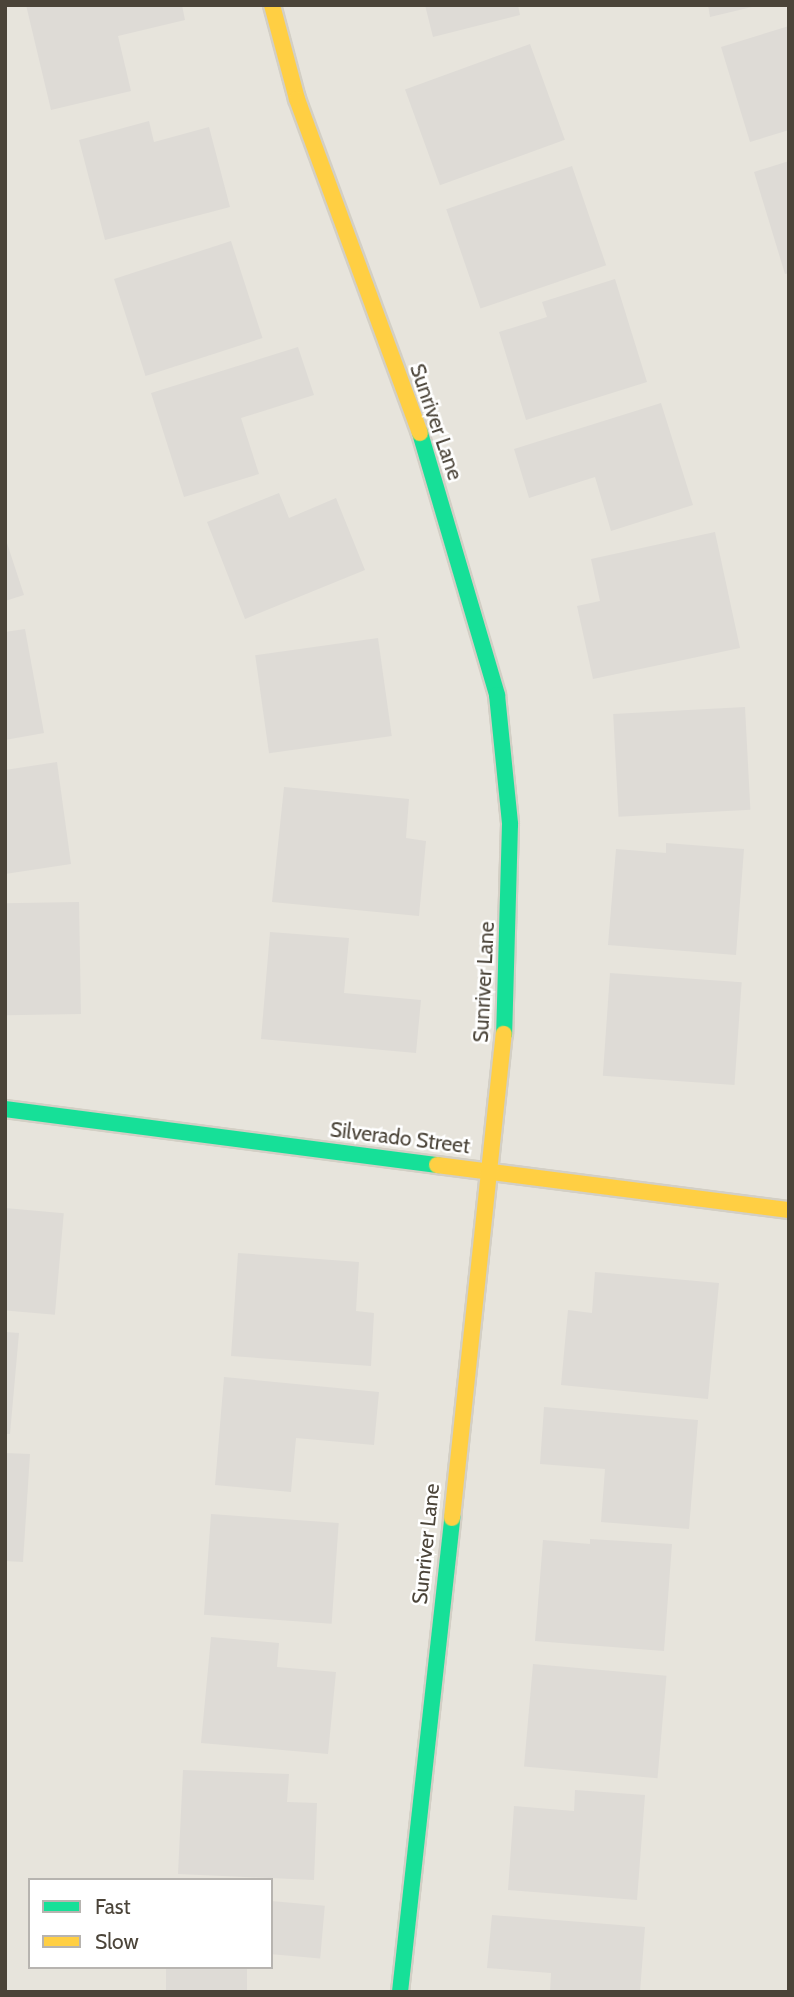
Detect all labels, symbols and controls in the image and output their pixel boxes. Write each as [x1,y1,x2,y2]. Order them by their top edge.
street label: Sunriver Lane [404,361,468,483]
street label: Sunriver Lane [468,921,500,1043]
street label: Silverado Street [329,1117,471,1159]
street label: Sunriver Lane [407,1482,445,1606]
legend [28,1878,273,1969]
text: Fast [95,1894,131,1919]
text: Slow [95,1929,139,1954]

